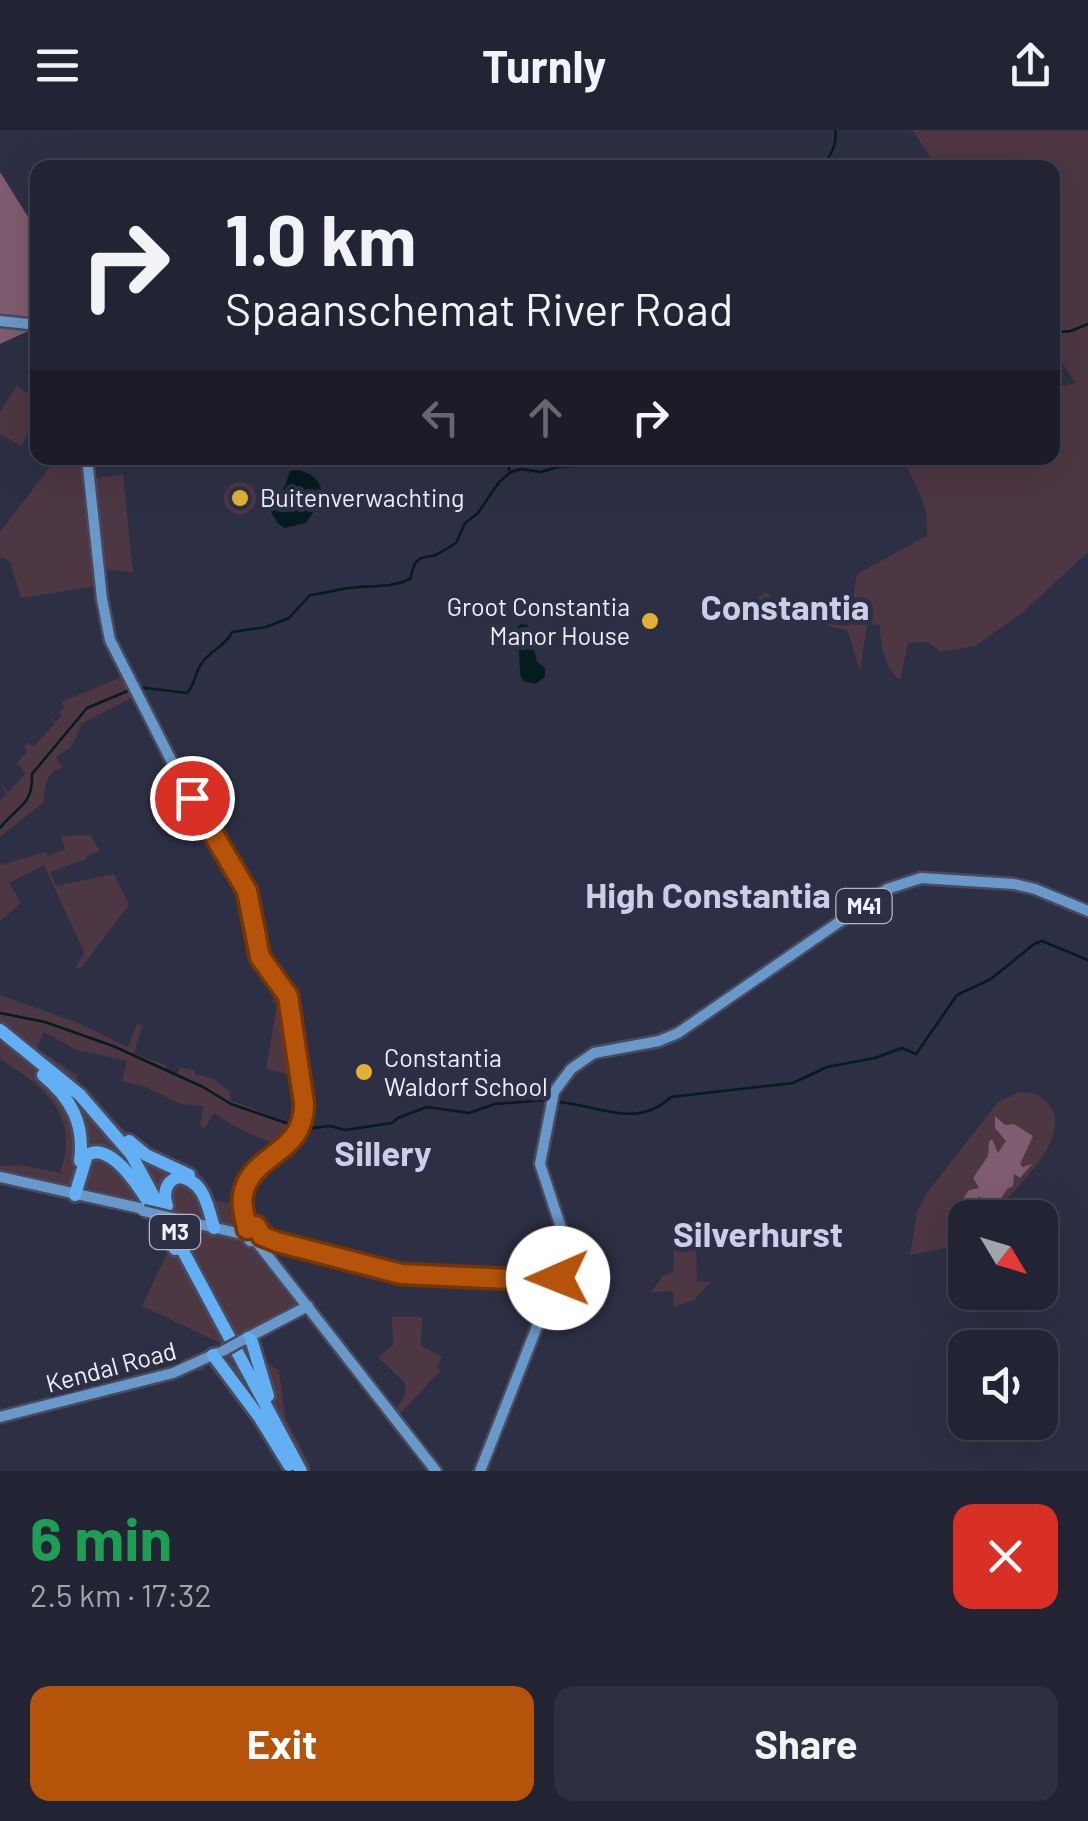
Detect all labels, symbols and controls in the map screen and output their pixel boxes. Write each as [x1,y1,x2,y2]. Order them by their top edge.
icon: menu [30,38,85,93]
text: Turnly [482,38,606,92]
icon: share [1003,38,1058,93]
text: 1.0 km [225,196,417,280]
icon: right [60,200,190,330]
text: Spaanschemat River Road [225,281,733,335]
icon: left [413,390,468,445]
icon: ahead [518,390,573,445]
icon: right [623,390,678,445]
place label: Buitenverwachting [260,482,464,512]
marker: Buitenverwachting [229,487,251,509]
district label: Constantia [700,585,870,627]
place label: Groot Constantia Manor House [447,591,630,650]
marker: Groot Constantia Manor House [639,610,661,632]
pin [150,756,235,841]
icon: arrive [165,771,220,826]
district label: High Constantia [585,873,831,915]
road number: M41 [836,889,892,923]
place label: Constantia Waldorf School [384,1042,548,1101]
marker: Constantia Waldorf School [353,1061,375,1083]
district label: Sillery [334,1131,432,1173]
north arrow [948,1200,1058,1310]
map controls [948,1200,1058,1440]
district label: Silverhurst [673,1212,843,1254]
road number: M3 [150,1215,200,1249]
position arrow [506,1226,610,1330]
button: sound [948,1330,1058,1440]
street label: Kendal Road [42,1334,179,1398]
text: 6 min [30,1501,172,1573]
button: close [953,1504,1058,1609]
text: 2.5 km · 17:32 [30,1575,212,1613]
button: Exit [30,1686,534,1801]
button: Share [554,1686,1058,1801]

